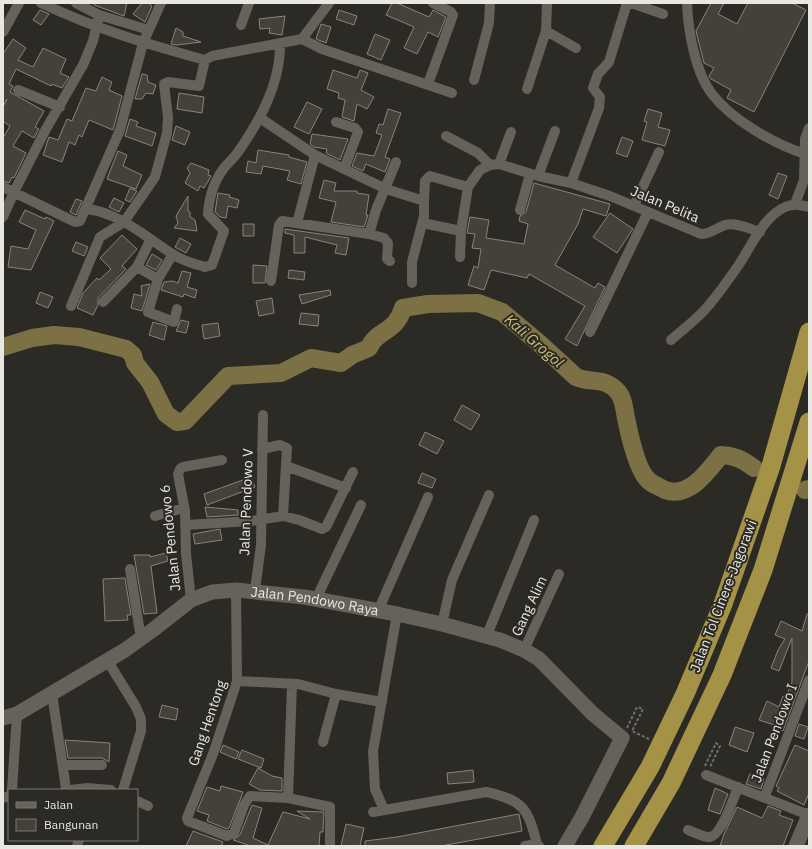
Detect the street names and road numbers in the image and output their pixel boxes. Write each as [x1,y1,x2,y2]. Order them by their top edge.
street label: Jalan Pelita [628,182,702,227]
street label: Jalan Pendowo V [235,448,257,556]
street label: Jalan Pendowo 6 [155,484,185,592]
street label: Jalan Tol Cinere-Jagorawi [686,517,760,675]
street label: Gang Alim [507,573,551,639]
street label: Jalan Pendowo Raya [250,583,381,620]
street label: Gang Hentong [184,677,230,768]
street label: Jalan Pendowo I [747,681,801,785]

